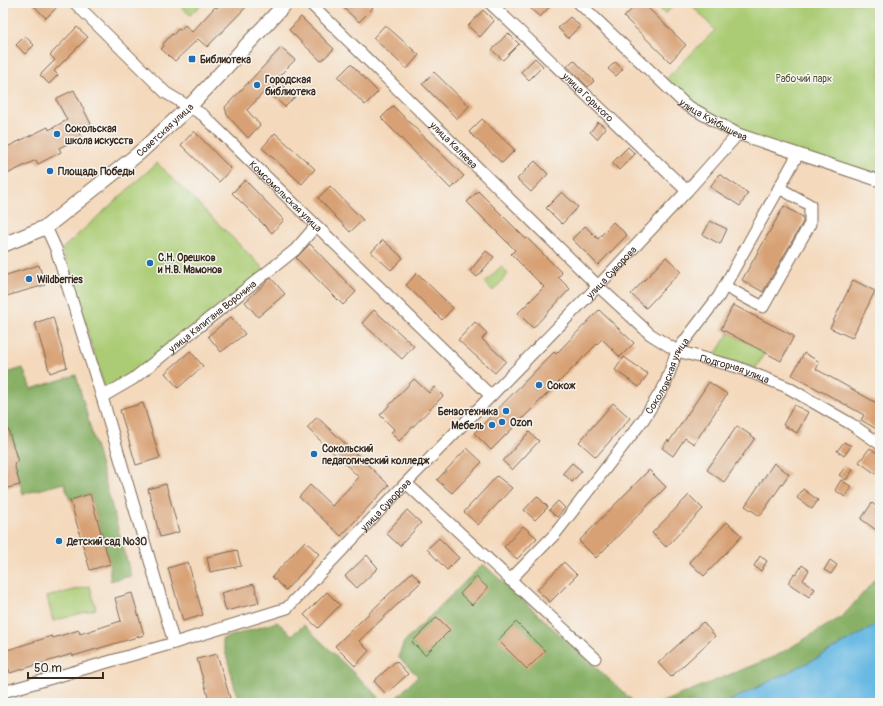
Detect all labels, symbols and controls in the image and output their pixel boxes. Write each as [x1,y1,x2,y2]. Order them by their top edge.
marker: Библиотека [187,54,197,64]
place label: Библиотека [200,54,251,66]
street label: улица Горького [559,70,616,125]
park label: Рабочий парк [776,73,832,85]
place label: Городская библиотека [265,74,316,98]
marker: Городская библиотека [252,80,262,90]
street label: улица Куйбышева [676,96,749,144]
street label: Советская улица [134,101,197,160]
street label: улица Каляева [426,119,480,172]
place label: Сокольская школа искусств [65,123,134,147]
marker: Сокольская школа искусств [52,129,62,139]
street label: Комсомольская улица [246,159,324,235]
marker: Площадь Победы [45,166,55,176]
place label: Площадь Победы [58,166,135,178]
street label: улица Суворова [584,244,640,302]
place label: С.Н. Орешков и Н.В. Мамонов [157,252,222,276]
marker: С.Н. Орешков и Н.В. Мамонов [145,258,155,268]
marker: Wildberries [24,274,34,284]
place label: Wildberries [37,274,83,286]
street label: улица Капитана Воронина [166,278,259,356]
street label: Соколовская улица [643,335,692,417]
street label: Подгорная улица [699,352,771,386]
marker: Сокож [534,380,544,390]
place label: Сокож [547,380,576,392]
place label: Бензотехника [438,406,498,418]
marker: Бензотехника [501,406,511,416]
marker: Ozon [497,417,507,427]
place label: Ozon [510,417,533,429]
place label: Мебель [451,420,484,432]
marker: Мебель [487,420,497,430]
place label: Сокольский педагогический колледж [322,443,430,467]
marker: Сокольский педагогический колледж [309,449,319,459]
street label: улица Суворова [358,476,414,535]
marker: Детский сад №30 [54,536,64,546]
place label: Детский сад №30 [66,536,147,548]
scale bar [28,654,103,680]
text: 50 m [34,661,62,676]

